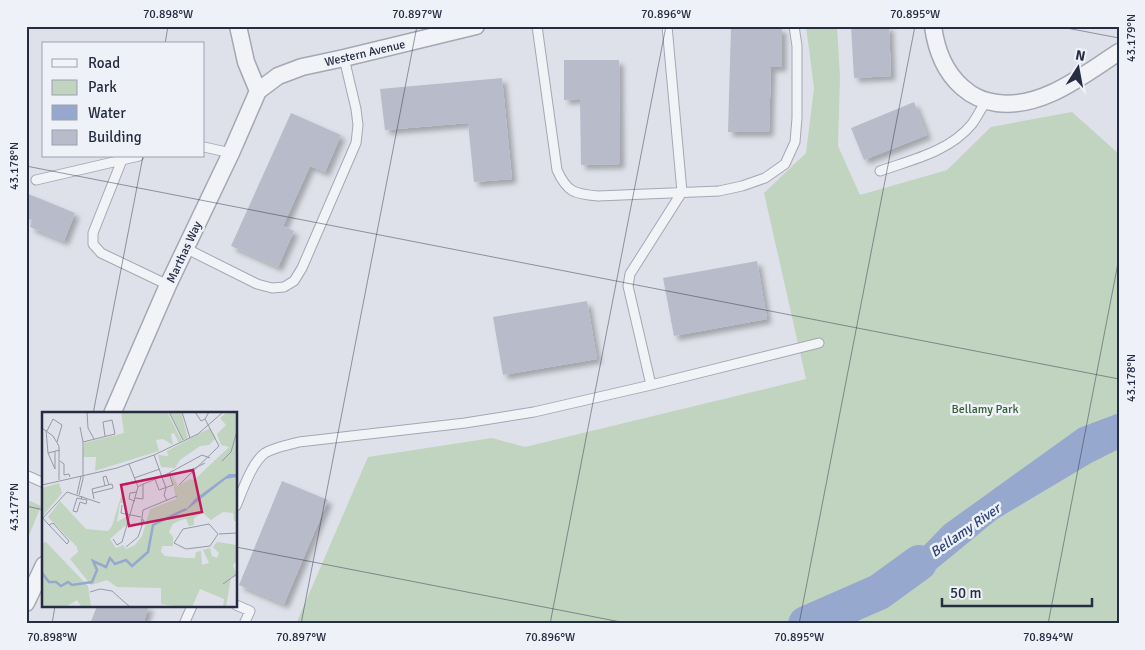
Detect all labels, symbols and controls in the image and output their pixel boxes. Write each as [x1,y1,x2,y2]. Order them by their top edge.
text: 70.898°W [143,7,193,22]
text: 70.897°W [392,7,442,22]
text: 70.896°W [641,7,691,22]
text: 70.895°W [890,7,940,22]
text: 43.179°N [1124,14,1139,62]
street label: Western Avenue [323,37,407,70]
legend [42,42,205,158]
north arrow [1052,42,1102,92]
text: N [1074,46,1087,65]
text: Road [88,54,120,72]
text: Park [88,78,117,96]
text: Water [88,104,126,122]
text: Building [88,128,142,146]
text: 43.178°N [7,142,22,190]
street label: Marthas Way [164,219,205,285]
text: 43.178°N [1124,354,1139,402]
park label: Bellamy Park [952,402,1018,417]
inset map [42,412,238,608]
text: 43.177°N [7,483,22,531]
water label: Bellamy River [927,499,1005,561]
scale bar [942,575,1092,607]
text: 50 m [950,584,981,602]
text: 70.898°W [27,630,77,645]
text: 70.897°W [276,630,326,645]
text: 70.896°W [525,630,575,645]
text: 70.895°W [774,630,824,645]
text: 70.894°W [1023,630,1073,645]

